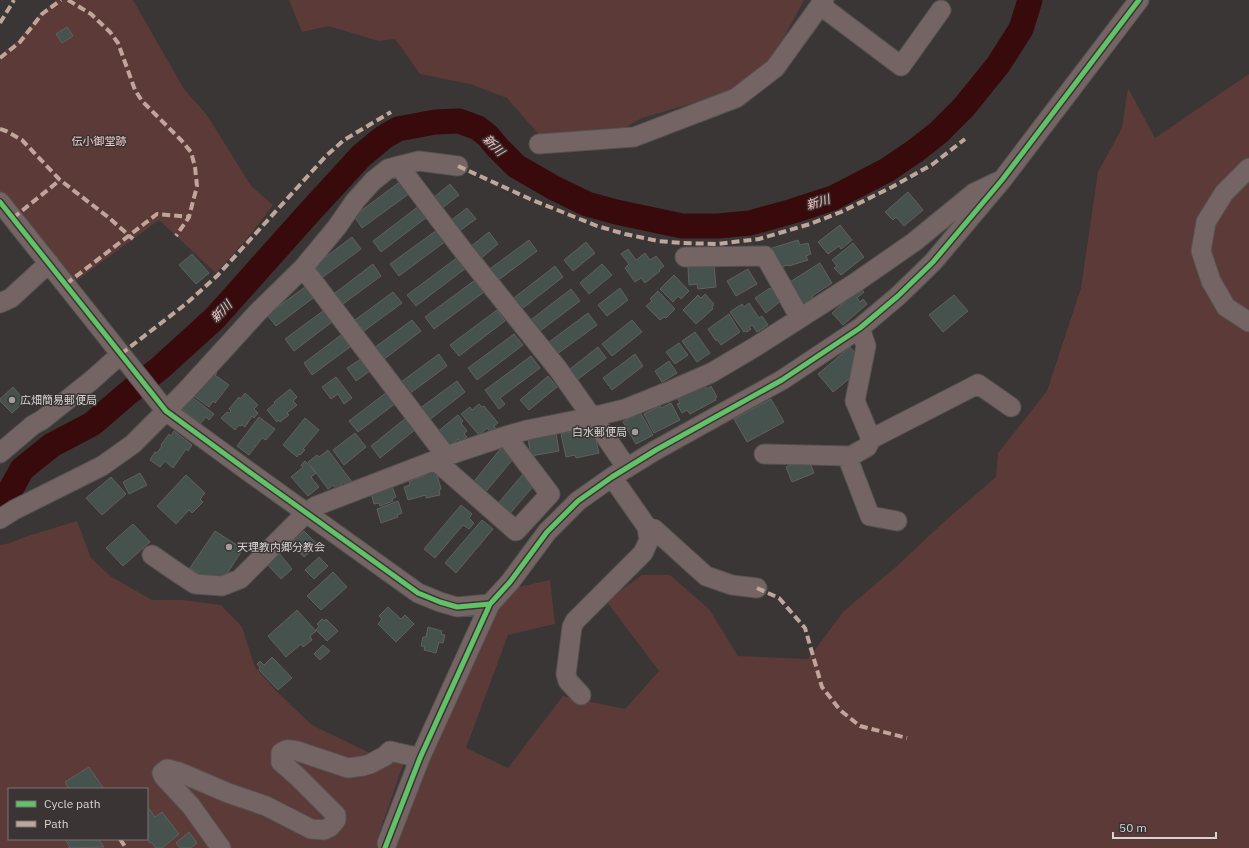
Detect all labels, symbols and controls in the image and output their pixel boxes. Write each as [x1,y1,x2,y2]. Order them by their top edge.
water label: 新川 [480,131,509,160]
park label: 伝小御堂跡 [72,134,127,148]
water label: 新川 [804,191,834,213]
water label: 新川 [207,296,236,325]
place label: 広畑簡易郵便局 [20,393,97,407]
marker: 広畑簡易郵便局 [7,395,17,405]
place label: 白水郵便局 [572,425,627,439]
marker: 白水郵便局 [630,427,640,437]
place label: 天理教内郷分教会 [237,540,325,554]
marker: 天理教内郷分教会 [224,542,234,552]
legend [8,788,148,840]
text: Cycle path [44,796,101,811]
scale bar [1113,814,1216,840]
text: Path [44,816,69,831]
text: 50 m [1119,820,1147,835]

